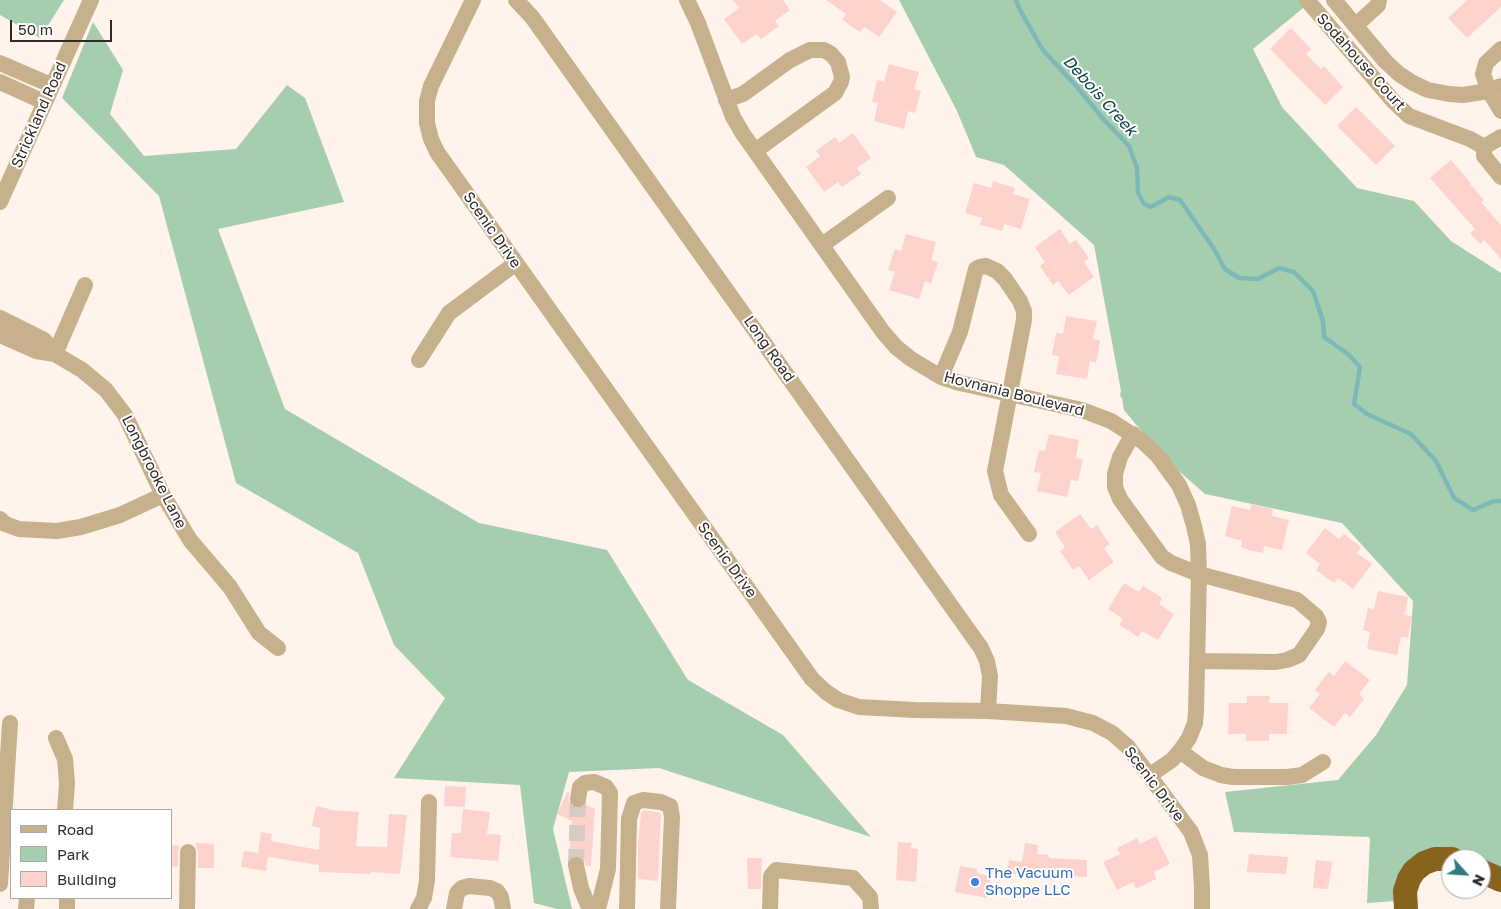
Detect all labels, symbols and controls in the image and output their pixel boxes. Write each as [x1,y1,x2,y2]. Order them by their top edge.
scale bar [12,10,115,42]
street label: Sodahouse Court [1313,10,1409,114]
text: 50 m [18,20,53,38]
water label: Debois Creek [1059,52,1141,140]
street label: Strickland Road [8,59,70,171]
street label: Scenic Drive [459,188,525,272]
street label: Long Road [740,313,798,385]
street label: Hovnania Boulevard [942,368,1086,420]
street label: Longbrooke Lane [118,412,190,532]
street label: Scenic Drive [694,519,760,601]
street label: Scenic Drive [1120,743,1188,825]
legend [10,809,172,899]
text: Road [57,820,94,838]
text: Park [57,845,89,863]
north arrow [1441,849,1491,899]
place label: The Vacuum Shoppe LLC [985,864,1073,899]
text: Building [57,870,117,888]
text: N [1469,872,1489,889]
marker: The Vacuum Shoppe LLC [969,876,981,888]

